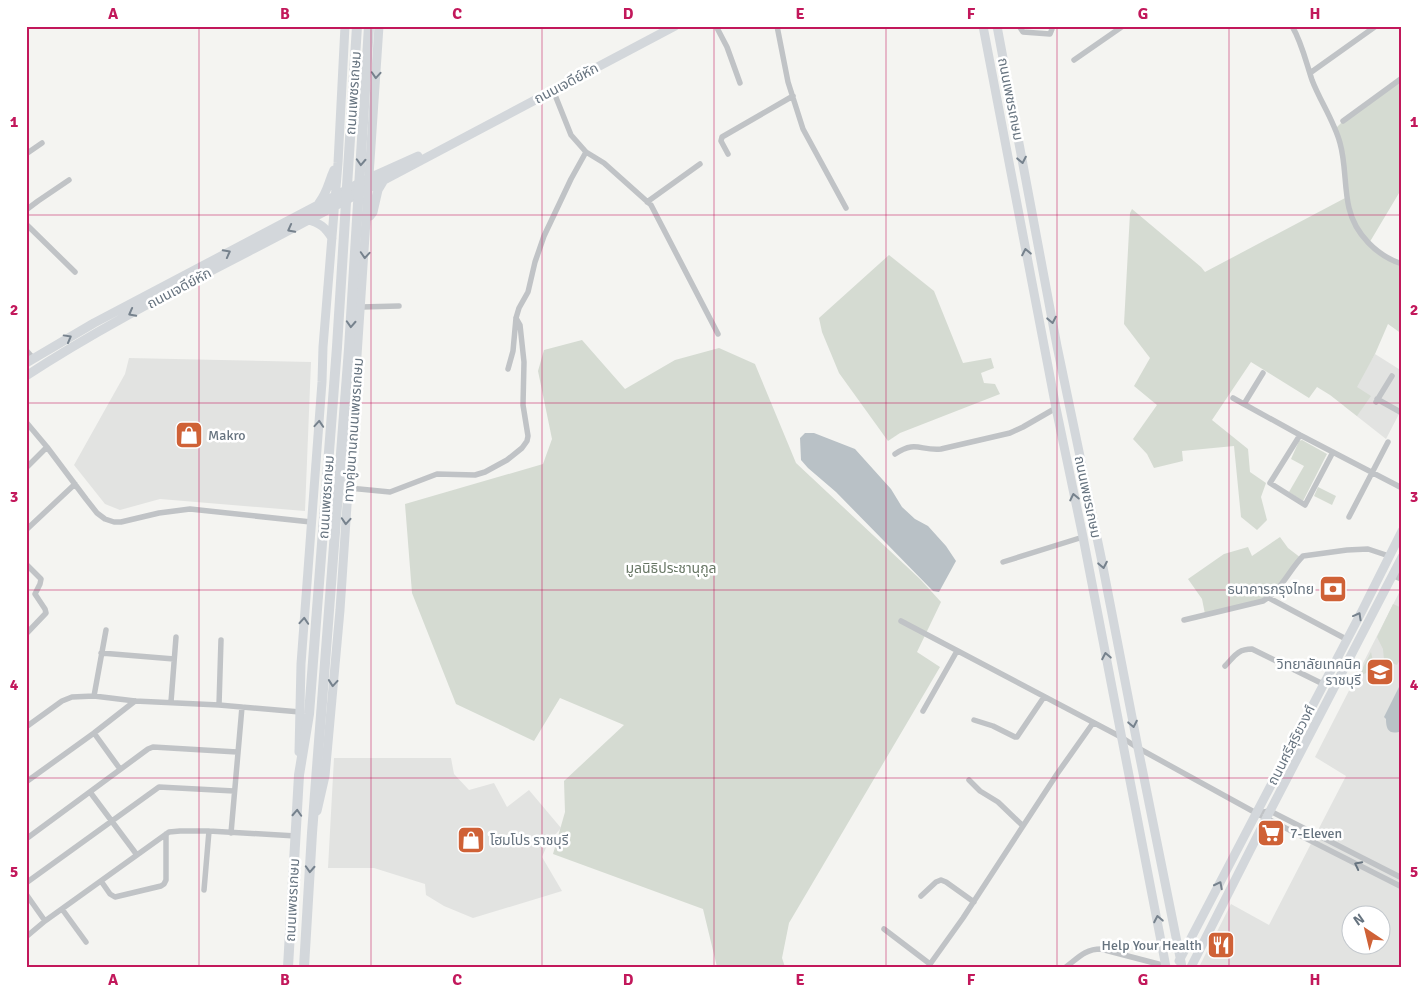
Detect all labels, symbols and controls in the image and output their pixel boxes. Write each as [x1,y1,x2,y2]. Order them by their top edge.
text: A [108,4,119,24]
text: B [280,4,290,24]
text: C [452,4,462,24]
text: D [623,4,634,24]
text: E [795,4,805,24]
text: F [967,4,976,24]
text: G [1138,4,1148,24]
text: H [1310,4,1320,24]
street label: ถนนเพชรเกษม [342,51,365,135]
street label: ถนนเพชรเกษม [994,56,1027,142]
street label: ถนนเจดีย์หัก [531,59,601,107]
one-way arrow [371,71,382,79]
text: 1 [10,112,19,132]
text: 1 [1410,112,1419,132]
one-way arrow [1017,156,1027,165]
one-way arrow [355,159,366,167]
one-way arrow [288,223,297,233]
one-way arrow [1021,247,1032,256]
one-way arrow [222,249,231,259]
one-way arrow [359,251,370,259]
street label: ถนนเจดีย์หัก [144,264,214,312]
text: 2 [10,300,18,320]
text: 2 [1410,300,1418,320]
one-way arrow [129,307,138,317]
one-way arrow [1046,316,1057,324]
one-way arrow [346,321,357,329]
one-way arrow [63,334,72,344]
street label: ทางคู่ขนานถนนเพชรเกษม [340,357,367,503]
shop icon: Makro [174,420,204,450]
one-way arrow [313,420,324,428]
place label: Makro [208,427,246,444]
street label: ถนนเพชรเกษม [1070,454,1105,540]
street label: ถนนเพชรเกษม [315,455,338,539]
text: 3 [10,487,18,507]
text: 3 [1410,487,1418,507]
one-way arrow [1069,493,1080,501]
one-way arrow [341,518,352,526]
park label: มูลนิธิประชานุกูล [625,560,717,577]
one-way arrow [1097,560,1107,569]
bank icon: ธนาคารกรุงไทย [1318,574,1348,604]
place label: ธนาคารกรุงไทย [1227,581,1314,598]
one-way arrow [1352,613,1362,622]
one-way arrow [298,617,309,625]
one-way arrow [1101,652,1111,661]
place label: วิทยาลัยเทคนิค ราชบุรี [1276,656,1361,689]
school or university icon: วิทยาลัยเทคนิค ราชบุรี [1365,657,1395,687]
text: 4 [10,675,19,695]
text: 4 [1410,675,1419,695]
one-way arrow [328,680,339,688]
street label: ถนนศรีสุริยวงศ์ [1264,702,1319,788]
one-way arrow [1127,720,1138,729]
one-way arrow [292,809,303,817]
supermarket icon: 7-Eleven [1256,818,1286,848]
shop icon: โฮมโปร ราชบุรี [456,825,486,855]
place label: 7-Eleven [1290,825,1342,842]
place label: โฮมโปร ราชบุรี [490,832,569,849]
street label: ถนนเพชรเกษม [282,858,303,942]
one-way arrow [1355,861,1364,871]
text: 5 [10,862,18,882]
text: 5 [1410,862,1418,882]
one-way arrow [304,865,315,873]
one-way arrow [1213,881,1223,890]
north arrow [1340,906,1390,956]
text: N [1350,910,1368,930]
one-way arrow [1153,914,1163,923]
restaurant icon: Help Your Health [1206,930,1236,960]
place label: Help Your Health [1102,937,1202,954]
text: A [108,970,119,990]
text: B [280,970,290,990]
text: C [452,970,462,990]
text: D [623,970,634,990]
text: E [795,970,805,990]
text: F [967,970,976,990]
text: G [1138,970,1148,990]
text: H [1310,970,1320,990]

